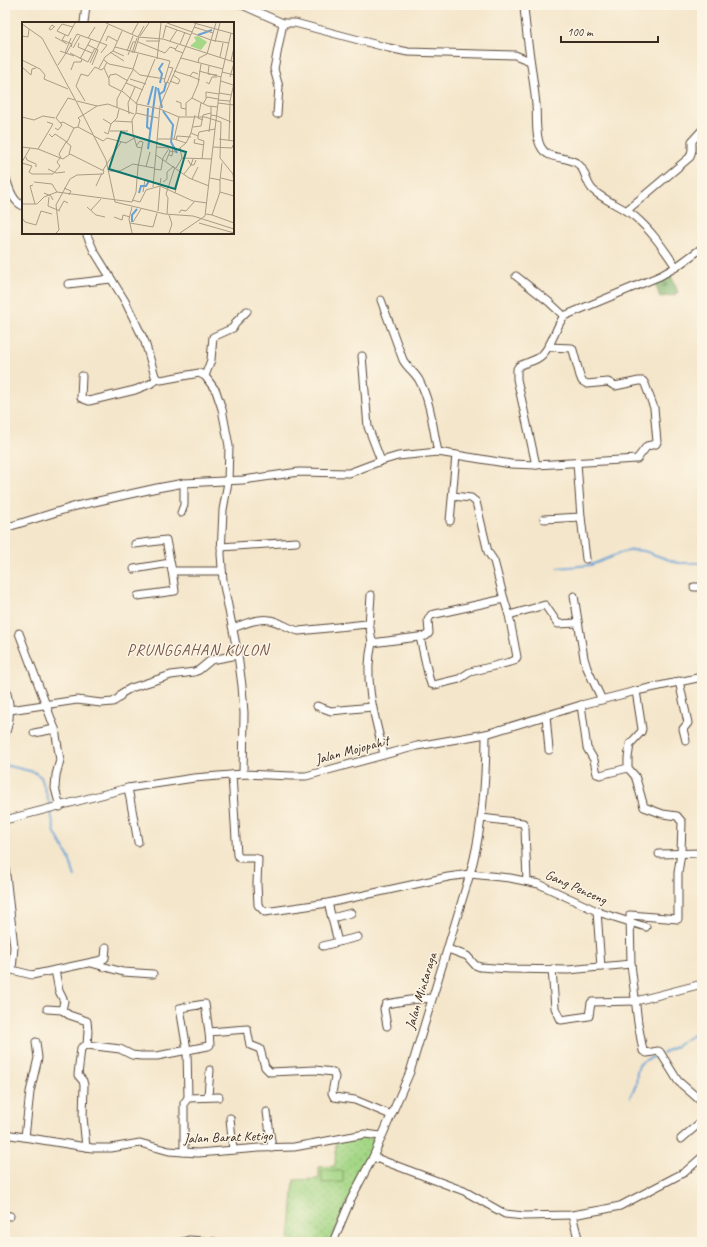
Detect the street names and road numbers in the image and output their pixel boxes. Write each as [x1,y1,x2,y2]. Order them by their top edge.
street label: Jalan Mojopahit [312,731,393,768]
street label: Gang Penceng [543,866,610,909]
street label: Jalan Mintaraga [401,950,441,1032]
street label: Jalan Barat Ketigo [182,1127,274,1147]

